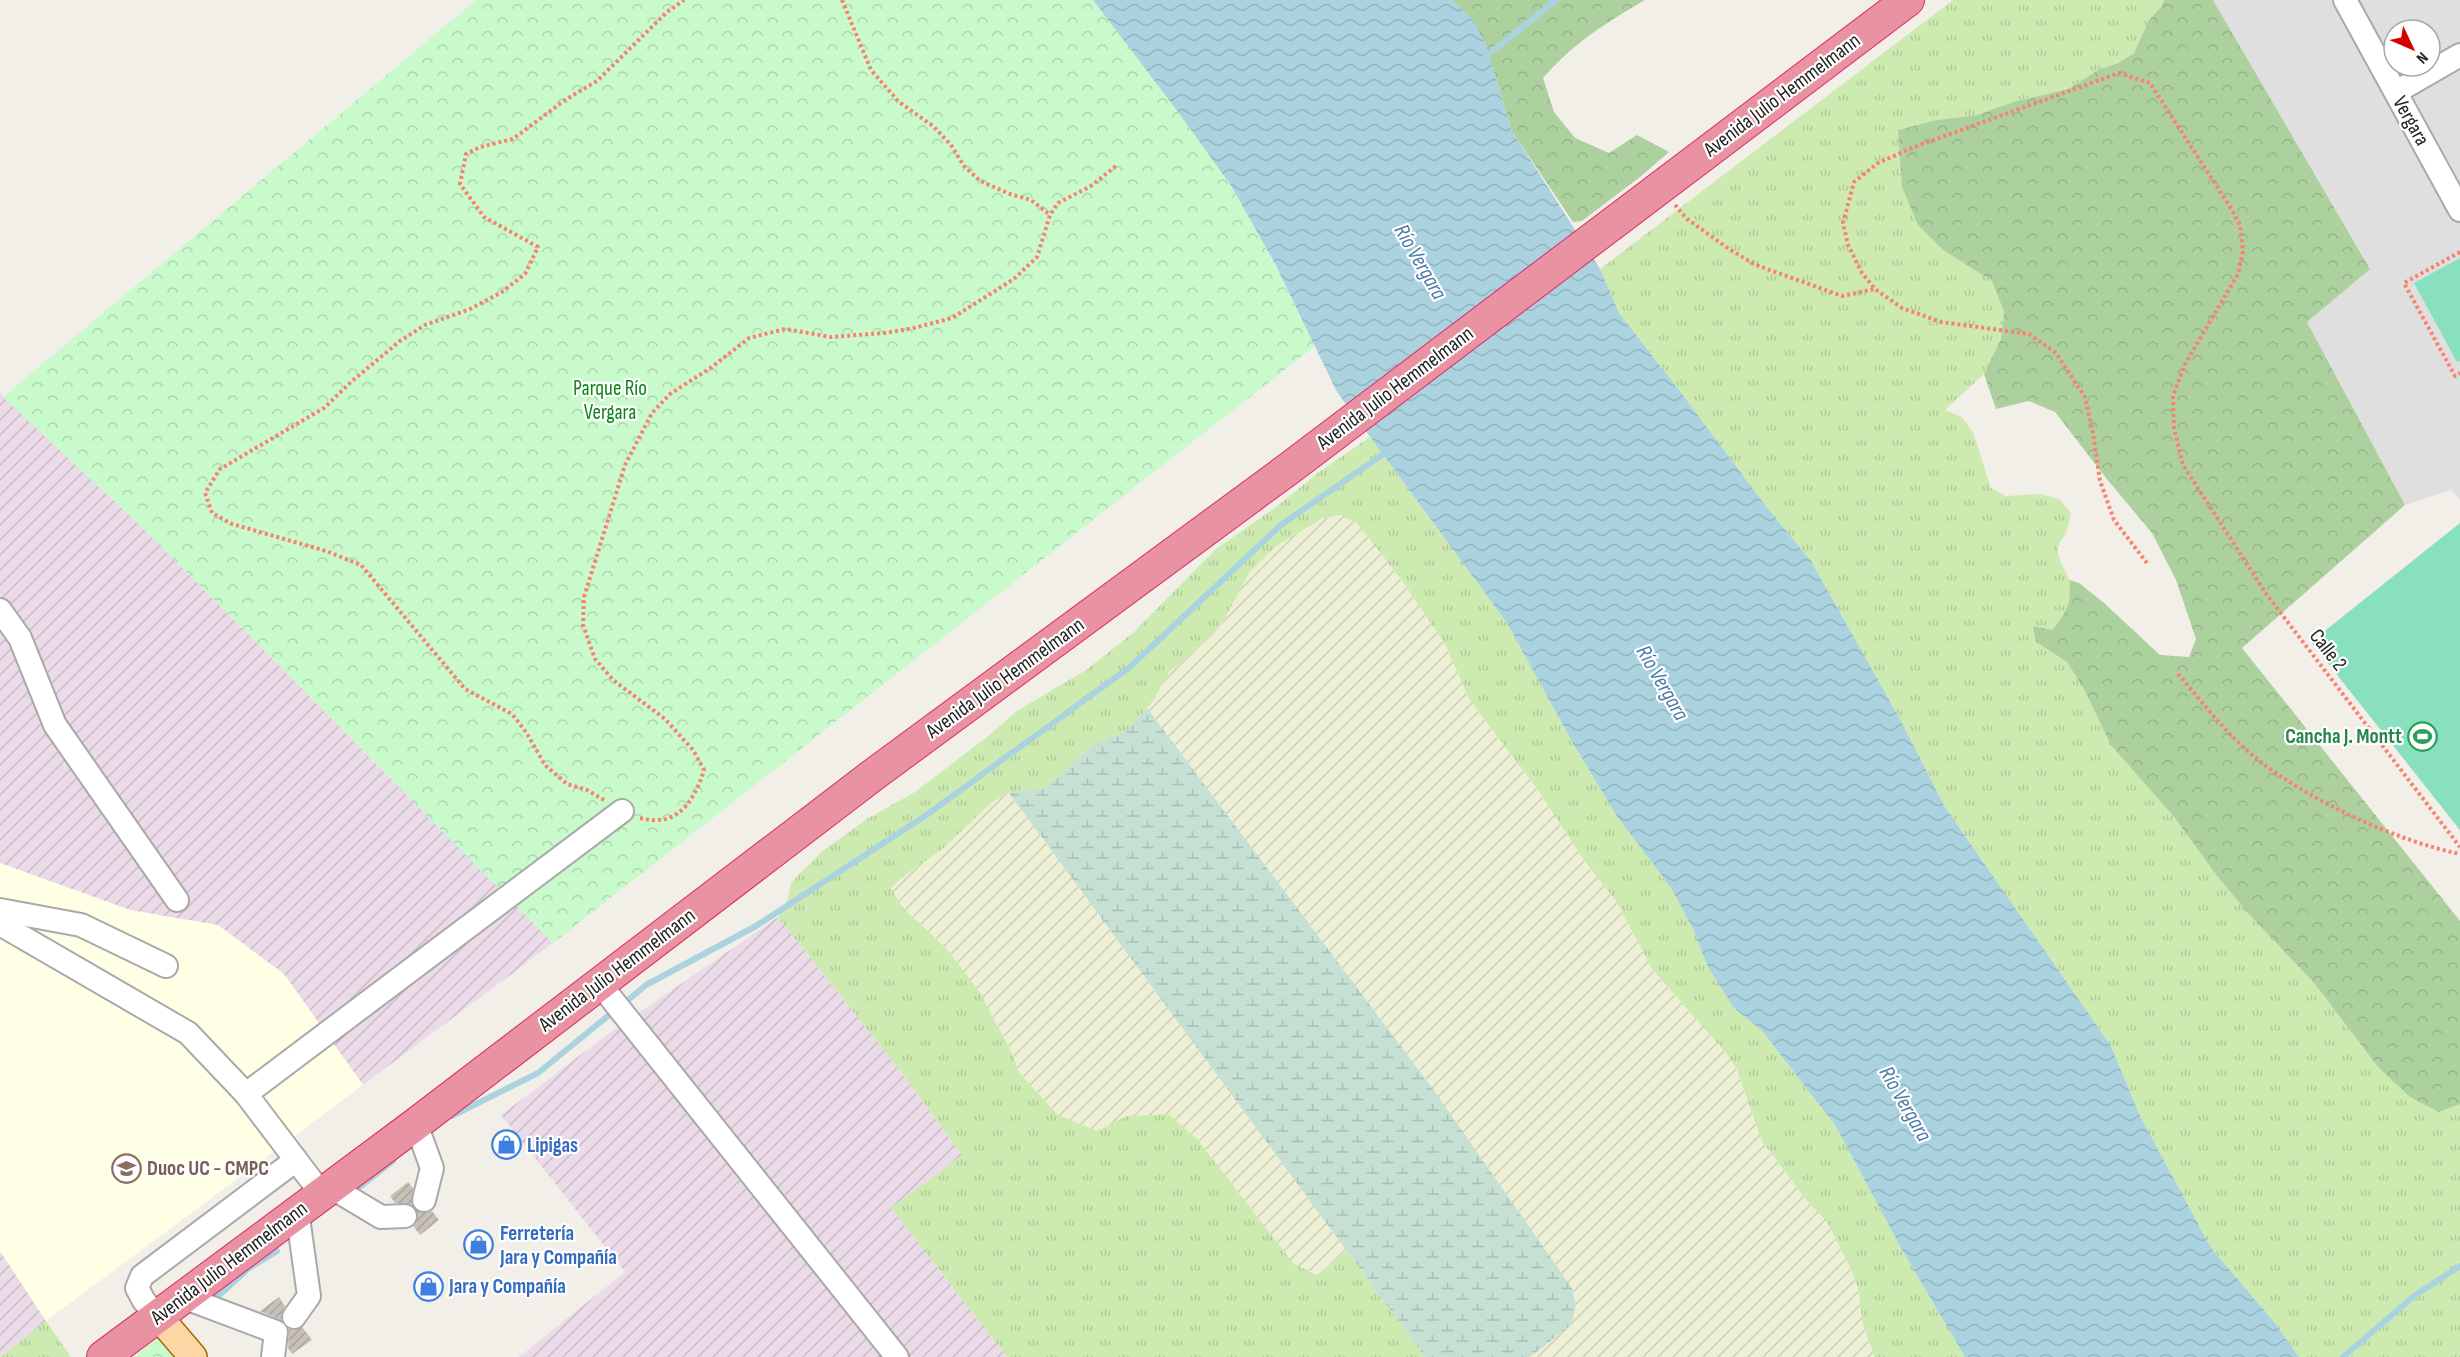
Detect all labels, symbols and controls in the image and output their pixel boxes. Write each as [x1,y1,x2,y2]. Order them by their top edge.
north arrow [2382,18,2442,78]
street label: Avenida Julio Hemmelmann [1698,28,1865,163]
text: N [2412,48,2432,67]
street label: Vergara [2387,92,2435,150]
water label: Río Vergara [1388,220,1452,305]
street label: Avenida Julio Hemmelmann [1311,321,1478,456]
park label: Parque Río Vergara [573,376,647,425]
street label: Avenida Julio Hemmelmann [920,612,1089,744]
street label: Calle 2 [2304,624,2352,676]
water label: Río Vergara [1630,641,1694,726]
sports icon: Cancha J. Montt [2407,720,2439,752]
place label: Cancha J. Montt [2285,724,2402,749]
street label: Avenida Julio Hemmelmann [533,903,700,1038]
water label: Río Vergara [1873,1062,1937,1147]
shop icon: Lipigas [490,1129,522,1161]
place label: Lipigas [527,1133,578,1158]
school or university icon: Duoc UC - CMPC [110,1152,142,1184]
place label: Duoc UC - CMPC [147,1156,269,1181]
street label: Avenida Julio Hemmelmann [145,1196,312,1331]
place label: Ferretería Jara y Compañía [499,1221,617,1270]
shop icon: Ferretería Jara y Compañía [463,1229,495,1261]
shop icon: Jara y Compañía [412,1270,444,1302]
place label: Jara y Compañía [448,1274,566,1299]

